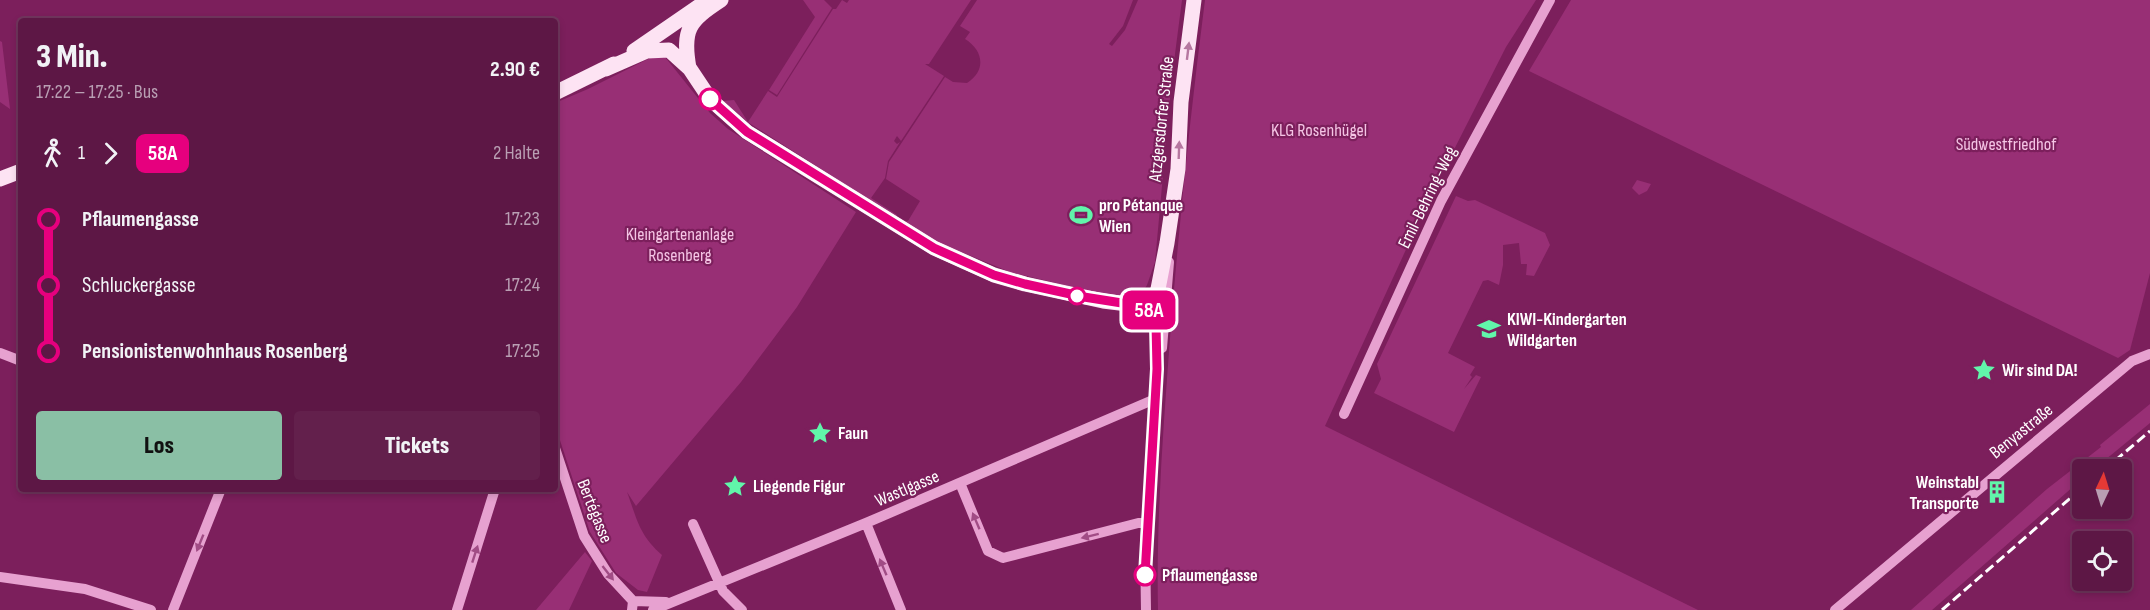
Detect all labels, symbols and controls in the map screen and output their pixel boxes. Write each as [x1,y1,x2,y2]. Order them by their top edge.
text: 3 Min. [36,37,108,77]
one-way arrow [1183,42,1192,61]
street label: Atzgersdorfer Straße [1144,55,1179,184]
text: 2.90 € [490,56,540,83]
text: 17:22 – 17:25 · Bus [36,80,158,104]
unlabelled marker [699,88,721,110]
park label: KLG Rosenhügel [1271,120,1367,141]
park label: Südwestfriedhof [1956,134,2057,155]
icon: walk [36,137,69,170]
icon: forward [94,137,127,170]
one-way arrow [1174,140,1183,159]
text: 1 [78,141,85,165]
text: 58A [148,141,177,166]
text: 2 Halte [493,141,540,165]
street label: Emil-Behring-Weg [1394,143,1461,252]
place label: pro Pétanque Wien [1099,195,1183,237]
sports icon: pro Pétanque Wien [1068,202,1094,228]
text: Pflaumengasse [82,206,199,233]
text: 17:23 [505,207,540,231]
park label: Kleingartenanlage Rosenberg [626,224,734,266]
text: Schluckergasse [82,272,196,299]
text: 17:24 [505,273,540,297]
unlabelled marker [1068,287,1086,305]
line badge: 58A [1114,290,1184,330]
text: 58A [1134,298,1164,323]
place label: KIWI-Kindergarten Wildgarten [1507,309,1627,351]
school or university icon: KIWI-Kindergarten Wildgarten [1476,316,1502,342]
text: Pensionistenwohnhaus Rosenberg [82,338,348,365]
text: 17:25 [505,339,540,363]
place icon: Wir sind DA! [1971,357,1997,383]
place label: Wir sind DA! [2002,360,2077,381]
street label: Benyastraße [1986,400,2057,463]
button: Los [36,411,282,480]
button: Tickets [294,411,540,480]
place icon: Faun [807,420,833,446]
place label: Faun [838,423,868,444]
north arrow [2072,459,2132,519]
map controls [2072,459,2132,591]
street label: Wastlgasse [872,466,942,511]
place label: Weinstabl Transporte [1910,472,1979,514]
place icon: Liegende Figur [722,473,748,499]
street label: Bertégasse [572,476,617,546]
place label: Liegende Figur [753,476,846,497]
building icon: Weinstabl Transporte [1984,479,2010,505]
one-way arrow [971,512,981,530]
one-way arrow [1080,531,1099,541]
button: locate [2072,531,2132,591]
one-way arrow [194,535,204,553]
one-way arrow [470,545,480,563]
one-way arrow [878,557,888,575]
marker: Pflaumengasse [1134,564,1156,586]
one-way arrow [602,565,614,580]
place label: Pflaumengasse [1162,565,1258,586]

